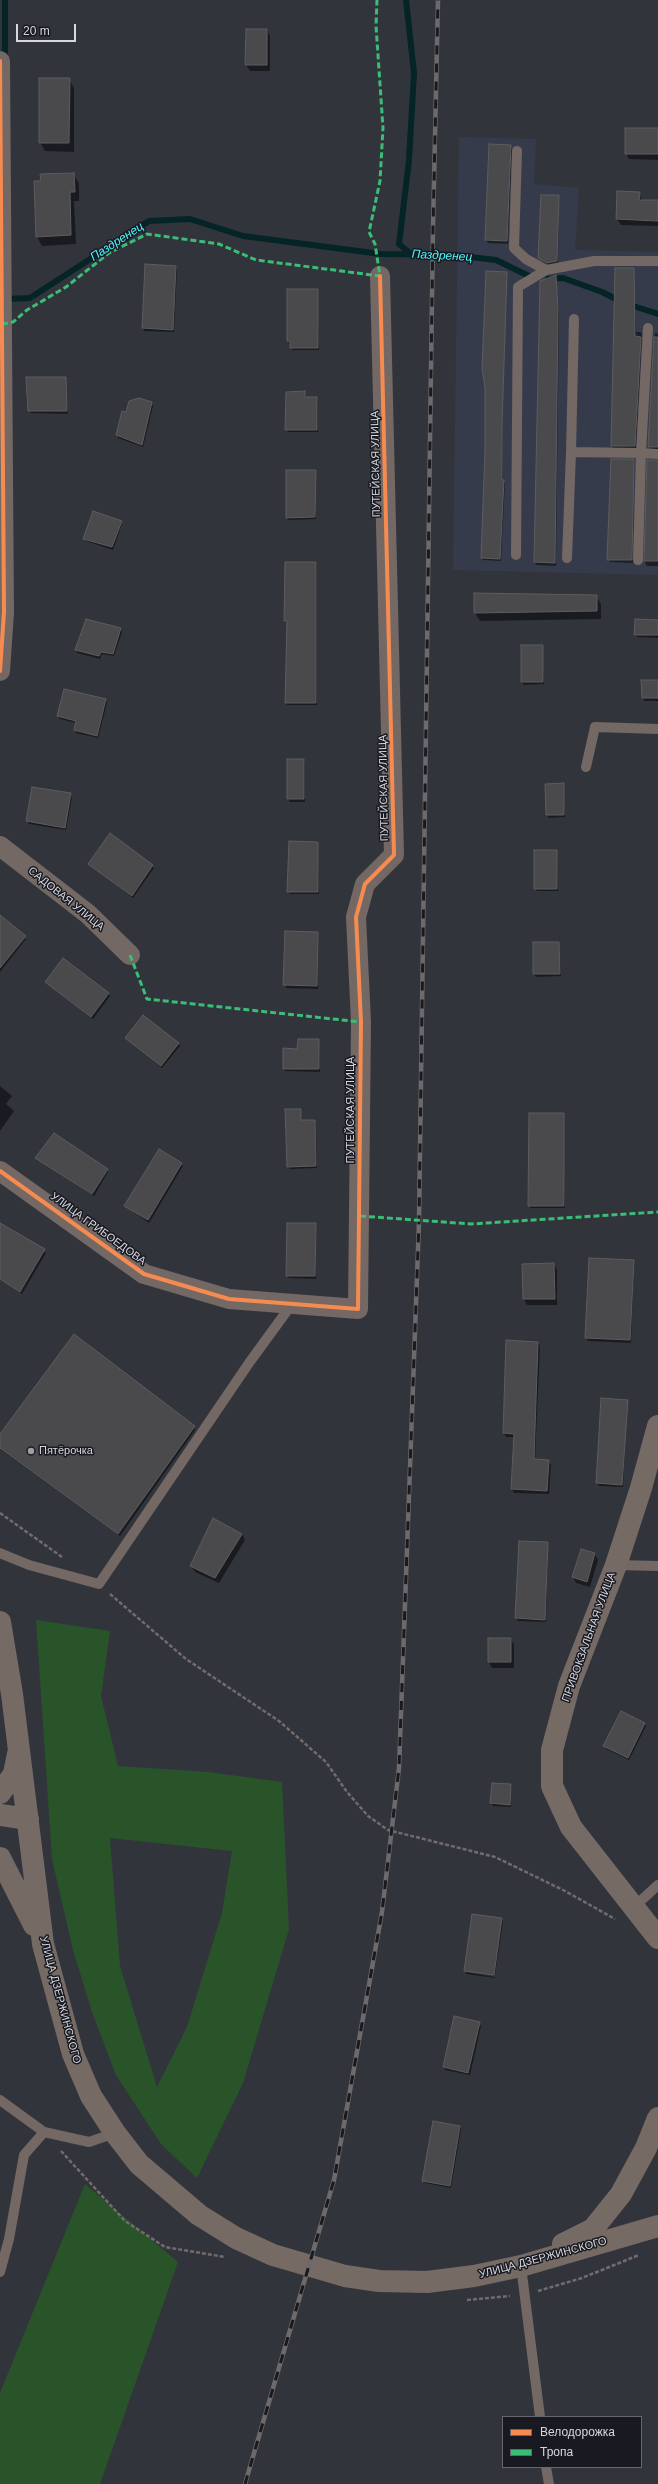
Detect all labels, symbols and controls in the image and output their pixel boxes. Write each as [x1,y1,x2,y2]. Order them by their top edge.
scale bar [18,16,78,42]
text: 20 m [23,24,50,38]
water label: Паздренец [88,219,146,265]
water label: Паздренец [411,247,473,265]
street label: ПУТЕЙСКАЯ УЛИЦА [368,411,384,517]
street label: ПУТЕЙСКАЯ УЛИЦА [376,735,392,841]
street label: САДОВАЯ УЛИЦА [25,864,107,934]
street label: ПУТЕЙСКАЯ УЛИЦА [344,1057,358,1163]
street label: УЛИЦА ГРИБОЕДОВА [48,1190,148,1268]
place label: Пятёрочка [39,1444,93,1458]
marker: Пятёрочка [26,1446,36,1456]
street label: ПРИВОКЗАЛЬНАЯ УЛИЦА [559,1570,619,1704]
street label: УЛИЦА ДЗЕРЖИНСКОГО [37,1935,83,2065]
street label: УЛИЦА ДЗЕРЖИНСКОГО [478,2235,608,2281]
legend [502,2416,642,2468]
text: Велодорожка [540,2425,615,2439]
text: Тропа [540,2445,573,2459]

